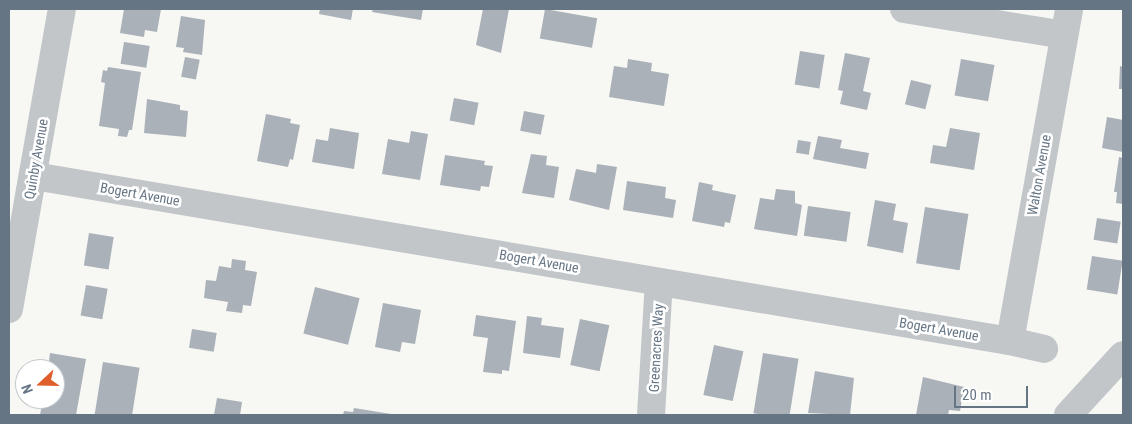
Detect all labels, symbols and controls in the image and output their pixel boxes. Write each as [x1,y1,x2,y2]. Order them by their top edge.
street label: Quinby Avenue [21,117,51,201]
street label: Walton Avenue [1024,133,1054,217]
street label: Bogert Avenue [99,179,181,209]
street label: Bogert Avenue [498,246,580,276]
street label: Greenacres Way [645,303,667,393]
street label: Bogert Avenue [898,314,980,344]
north arrow [15,359,65,409]
scale bar [957,376,1031,408]
text: N [18,382,36,396]
text: 20 m [962,386,992,404]

